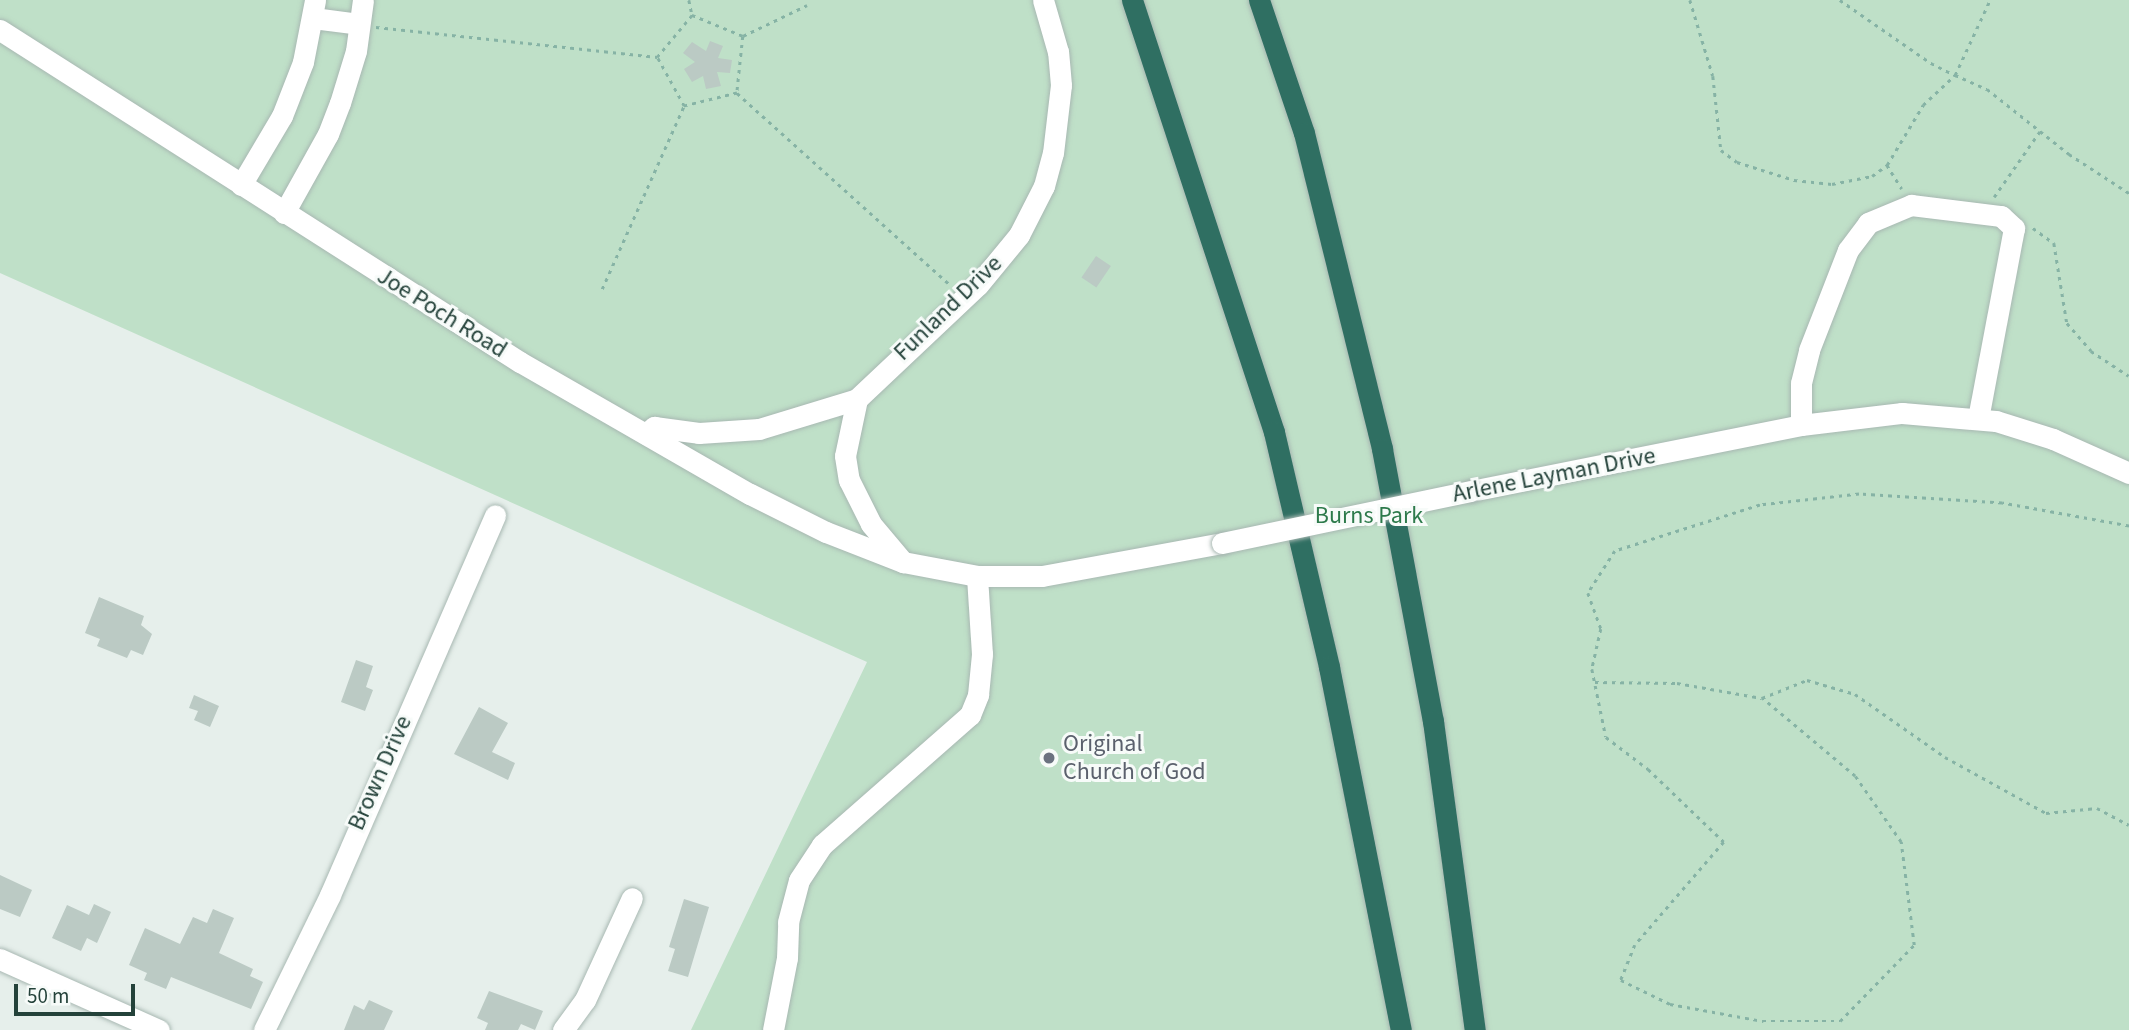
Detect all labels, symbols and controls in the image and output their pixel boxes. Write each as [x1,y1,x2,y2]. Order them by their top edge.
street label: Funland Drive [888,249,1008,367]
street label: Joe Poch Road [372,262,512,364]
street label: Arlene Layman Drive [1450,441,1658,509]
park label: Burns Park [1315,502,1423,530]
street label: Brown Drive [342,711,418,835]
place label: Original Church of God [1063,730,1206,786]
marker: Original Church of God [1041,750,1057,766]
scale bar [18,970,138,1014]
text: 50 m [27,981,69,1011]

